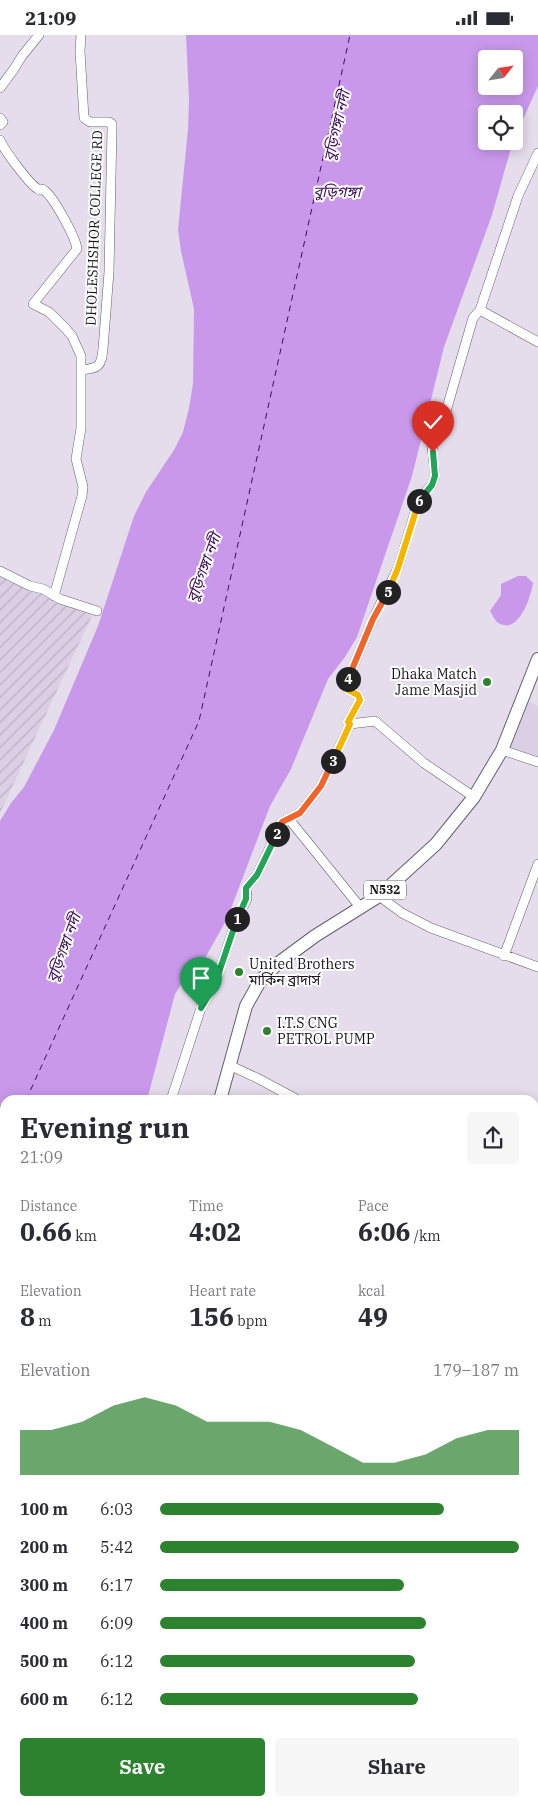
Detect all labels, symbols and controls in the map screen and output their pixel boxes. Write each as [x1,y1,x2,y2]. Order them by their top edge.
text: 21:09 [25,6,76,30]
north arrow [478,50,522,95]
map controls [478,50,523,150]
water label: বুড়িগঙ্গা নদী [319,86,355,163]
button: locate [478,105,523,150]
street label: DHOLESHSHOR COLLEGE RD [82,130,106,326]
water label: বুড়িগঙ্গা [313,182,364,201]
pin [412,401,454,452]
icon: check [419,408,447,436]
pin: 6 [406,489,432,513]
text: 6 [415,492,424,510]
water label: বুড়িগঙ্গা নদী [182,528,226,605]
pin: 5 [376,579,400,605]
text: 5 [384,583,393,601]
place label: Dhaka Match Jame Masjid [391,665,477,699]
pin: 4 [336,667,360,691]
text: 4 [344,670,353,688]
marker: Dhaka Match Jame Masjid [481,676,493,688]
pin: 3 [320,749,346,773]
text: 3 [329,752,338,770]
pin: 2 [264,821,290,847]
text: 2 [273,825,282,843]
road number: N532 [364,881,406,899]
pin: 1 [224,907,250,931]
water label: বুড়িগঙ্গা নদী [42,908,86,985]
text: 1 [233,910,242,928]
place label: United Brothers মার্কিন ব্রাদার্স [248,955,355,989]
pin [180,957,222,1008]
icon: arrive [187,964,215,992]
marker: United Brothers মার্কিন ব্রাদার্স [233,966,245,978]
place label: I.T.S CNG PETROL PUMP [277,1014,375,1048]
marker: I.T.S CNG PETROL PUMP [261,1025,273,1037]
text: Evening run [20,1109,189,1146]
button: share [467,1112,519,1164]
text: 21:09 [20,1147,63,1167]
text: Distance [20,1197,77,1215]
text: Time [189,1197,223,1215]
text: Pace [358,1197,389,1215]
text: 0.66 [20,1215,72,1248]
text: 4:02 [189,1215,242,1248]
text: 6:06 [358,1215,411,1248]
text: km [72,1227,97,1245]
text: /km [411,1227,440,1245]
text: Elevation [20,1282,82,1300]
text: Heart rate [189,1282,256,1300]
text: kcal [358,1282,385,1300]
text: 8 [20,1300,35,1333]
text: 156 [189,1300,234,1333]
text: 49 [358,1300,388,1333]
text: m [35,1312,52,1330]
text: bpm [234,1312,268,1330]
text: Elevation [20,1360,90,1380]
text: 179–187 m [433,1360,519,1380]
text: 100 m [20,1499,68,1519]
text: 6:03 [100,1499,133,1519]
text: 200 m [20,1537,68,1557]
text: 5:42 [100,1537,133,1557]
text: 300 m [20,1575,68,1595]
text: 6:17 [100,1575,133,1595]
text: 400 m [20,1613,68,1633]
text: 6:09 [100,1613,133,1633]
text: 500 m [20,1651,68,1671]
text: 6:12 [100,1651,133,1671]
text: 600 m [20,1689,68,1709]
text: 6:12 [100,1689,133,1709]
button: Save [20,1738,265,1796]
button: Share [275,1738,519,1796]

